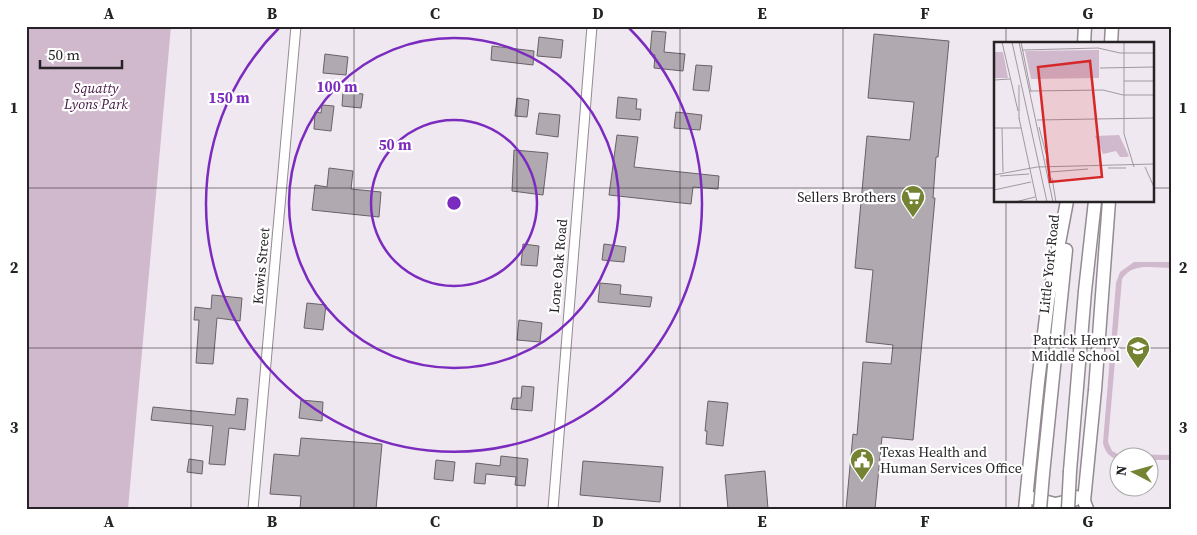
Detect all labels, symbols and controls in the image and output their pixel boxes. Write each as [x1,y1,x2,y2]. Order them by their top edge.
text: A [104,2,115,24]
text: B [267,2,278,24]
text: C [430,2,440,24]
text: D [592,2,604,24]
text: E [757,2,767,24]
text: F [920,2,930,24]
text: G [1083,2,1094,24]
scale bar [40,38,122,70]
inset map [994,42,1154,202]
text: 50 m [48,44,80,65]
text: 100 m [316,76,358,97]
park label: Squatty Lyons Park [63,78,128,114]
text: 150 m [208,87,250,108]
text: 1 [10,96,18,118]
text: 1 [1179,96,1187,118]
text: 50 m [378,134,412,155]
supermarket icon: Sellers Brothers [900,184,926,218]
place label: Sellers Brothers [797,187,896,207]
centre of rings [445,194,463,212]
street label: Little York Road [1034,213,1064,315]
street label: Lone Oak Road [544,218,572,314]
street label: Kowis Street [248,226,274,305]
text: 2 [10,256,19,278]
text: 2 [1179,256,1188,278]
place label: Patrick Henry Middle School [1031,330,1121,366]
school or university icon: Patrick Henry Middle School [1125,335,1151,369]
text: 3 [10,416,19,438]
text: 3 [1179,416,1188,438]
place label: Texas Health and Human Services Office [880,442,1022,478]
public building icon: Texas Health and Human Services Office [849,447,875,481]
north arrow [1110,448,1160,498]
text: N [1111,465,1132,477]
text: A [104,510,115,532]
text: B [267,510,278,532]
text: C [430,510,440,532]
text: D [592,510,604,532]
text: E [757,510,767,532]
text: F [920,510,930,532]
text: G [1083,510,1094,532]

